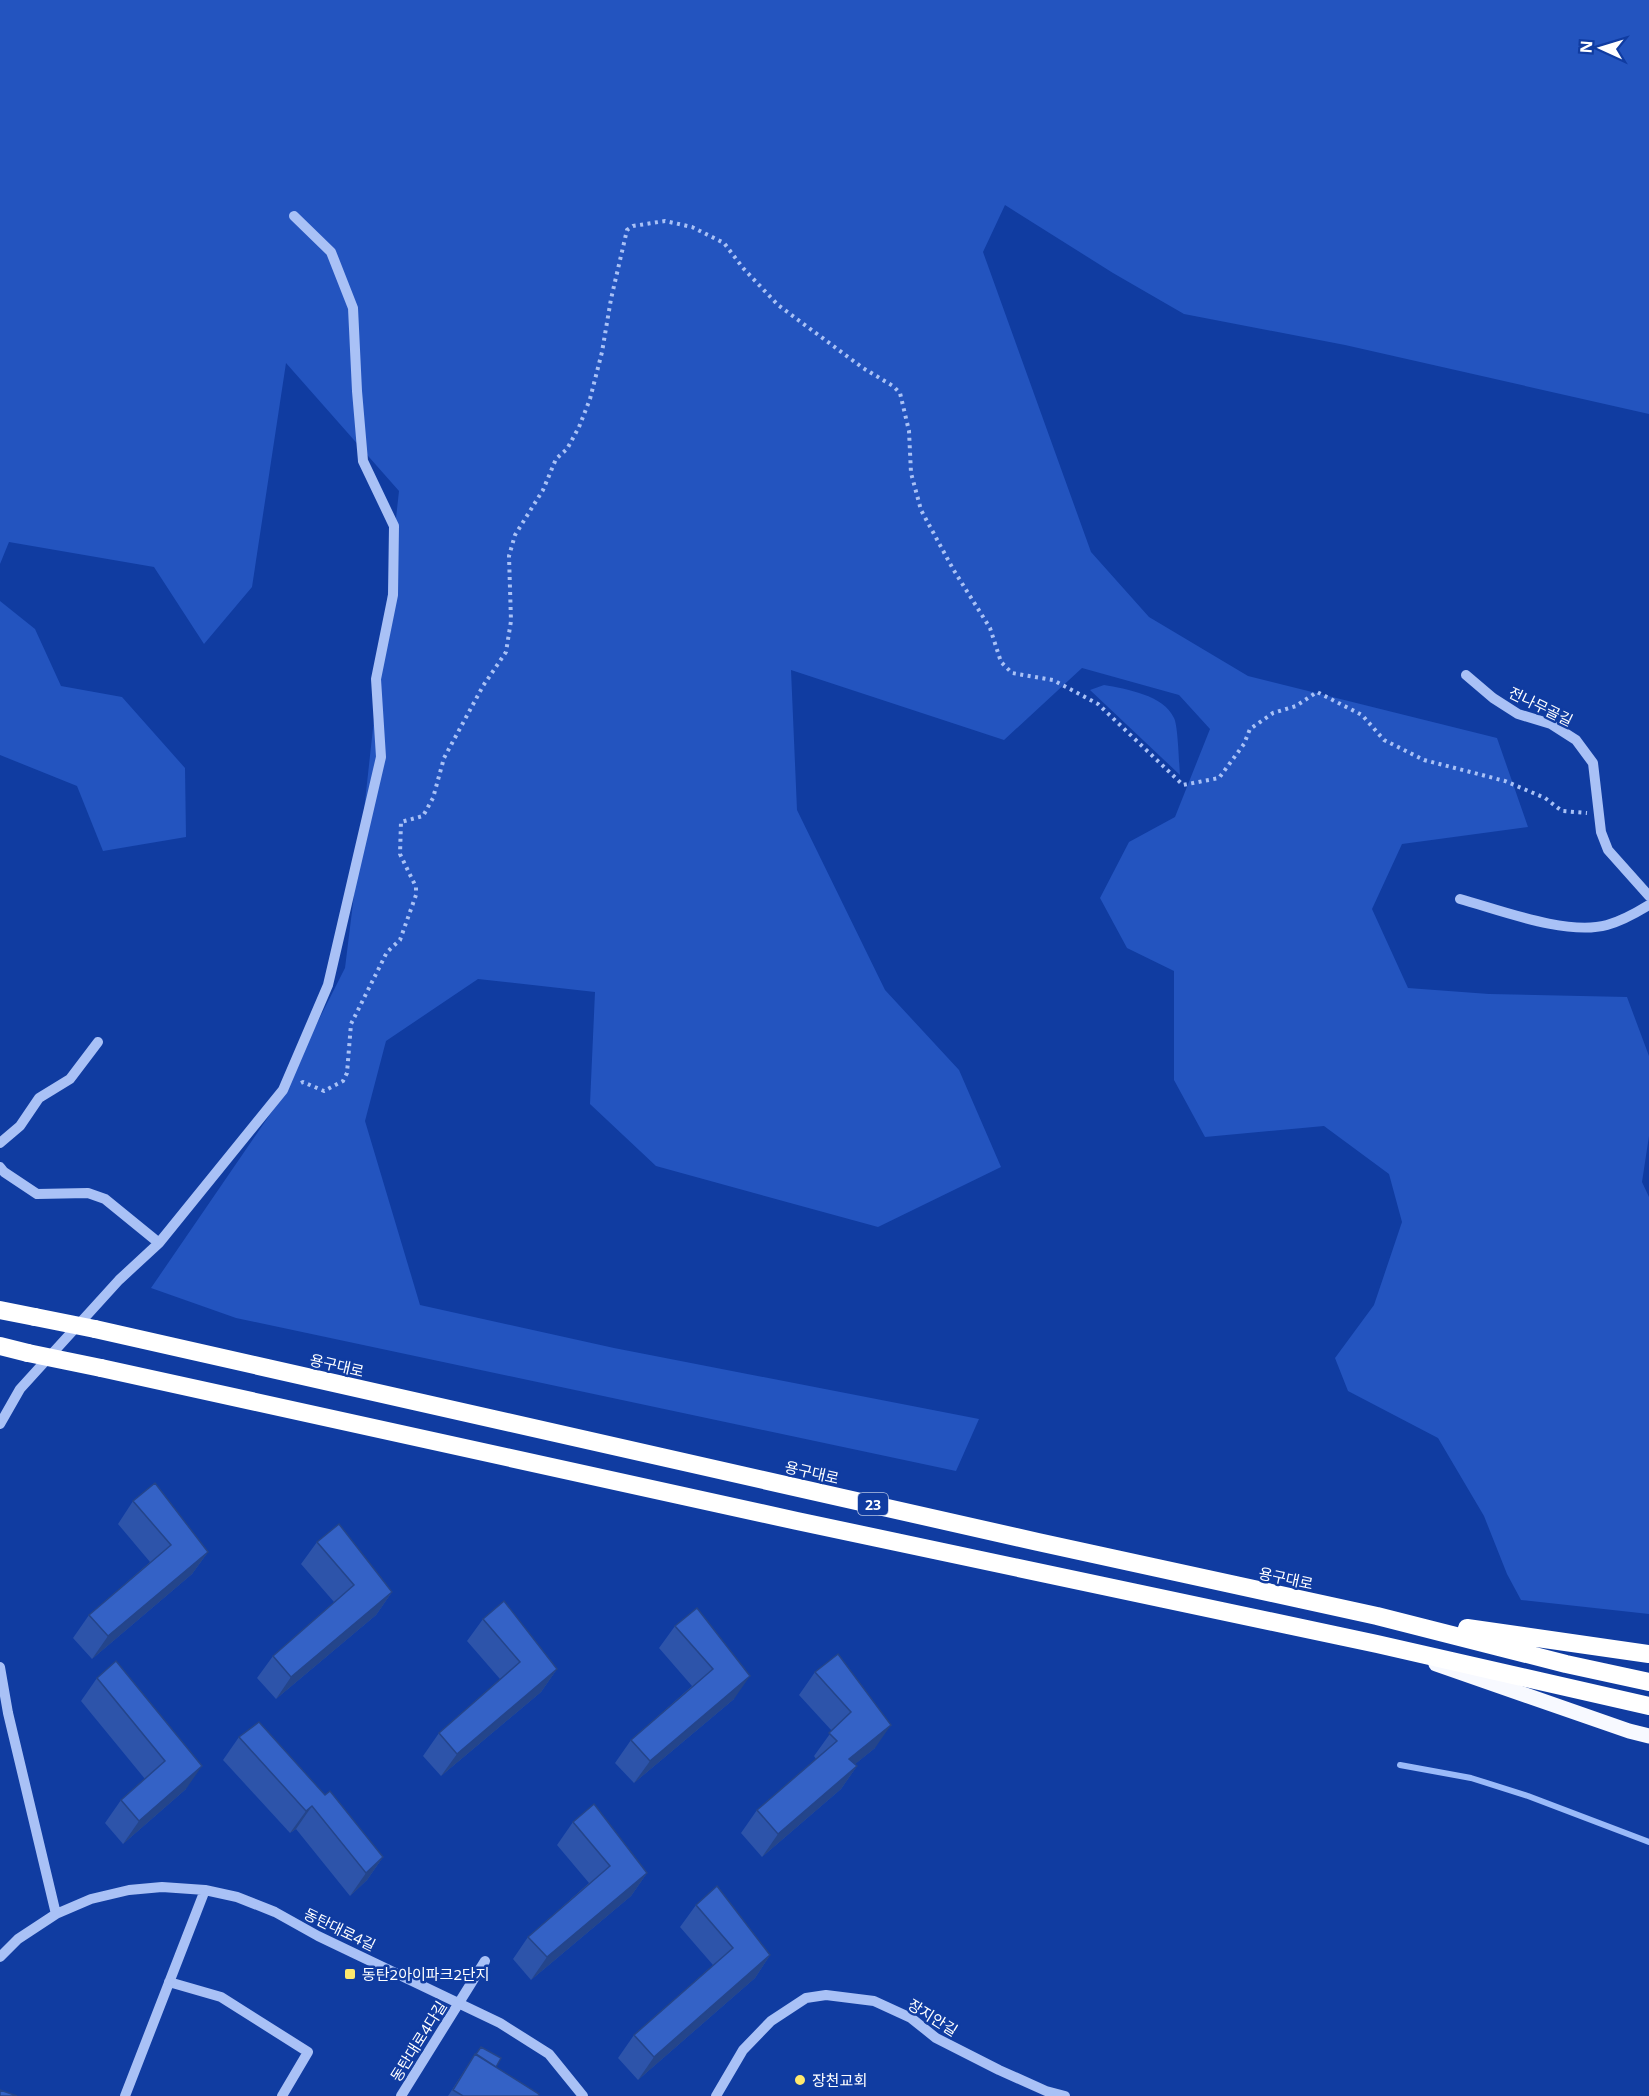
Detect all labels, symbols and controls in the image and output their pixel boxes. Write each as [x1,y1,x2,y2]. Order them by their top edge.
north arrow [1571,18,1631,78]
text: N [1575,40,1597,54]
street label: 전나무골길 [1506,682,1576,730]
street label: 용구대로 [308,1349,366,1381]
street label: 용구대로 [783,1456,841,1488]
road number: 23 [858,1493,888,1515]
street label: 용구대로 [1257,1562,1315,1594]
street label: 동탄대로4길 [301,1903,379,1955]
place label: 동탄2아이파크2단지 [362,1964,490,1984]
marker: 동탄2아이파크2단지 [343,1967,357,1981]
street label: 장지안길 [904,1994,962,2040]
street label: 동탄대로4다길 [385,1997,451,2085]
place label: 장천교회 [812,2070,867,2090]
marker: 장천교회 [793,2073,807,2087]

